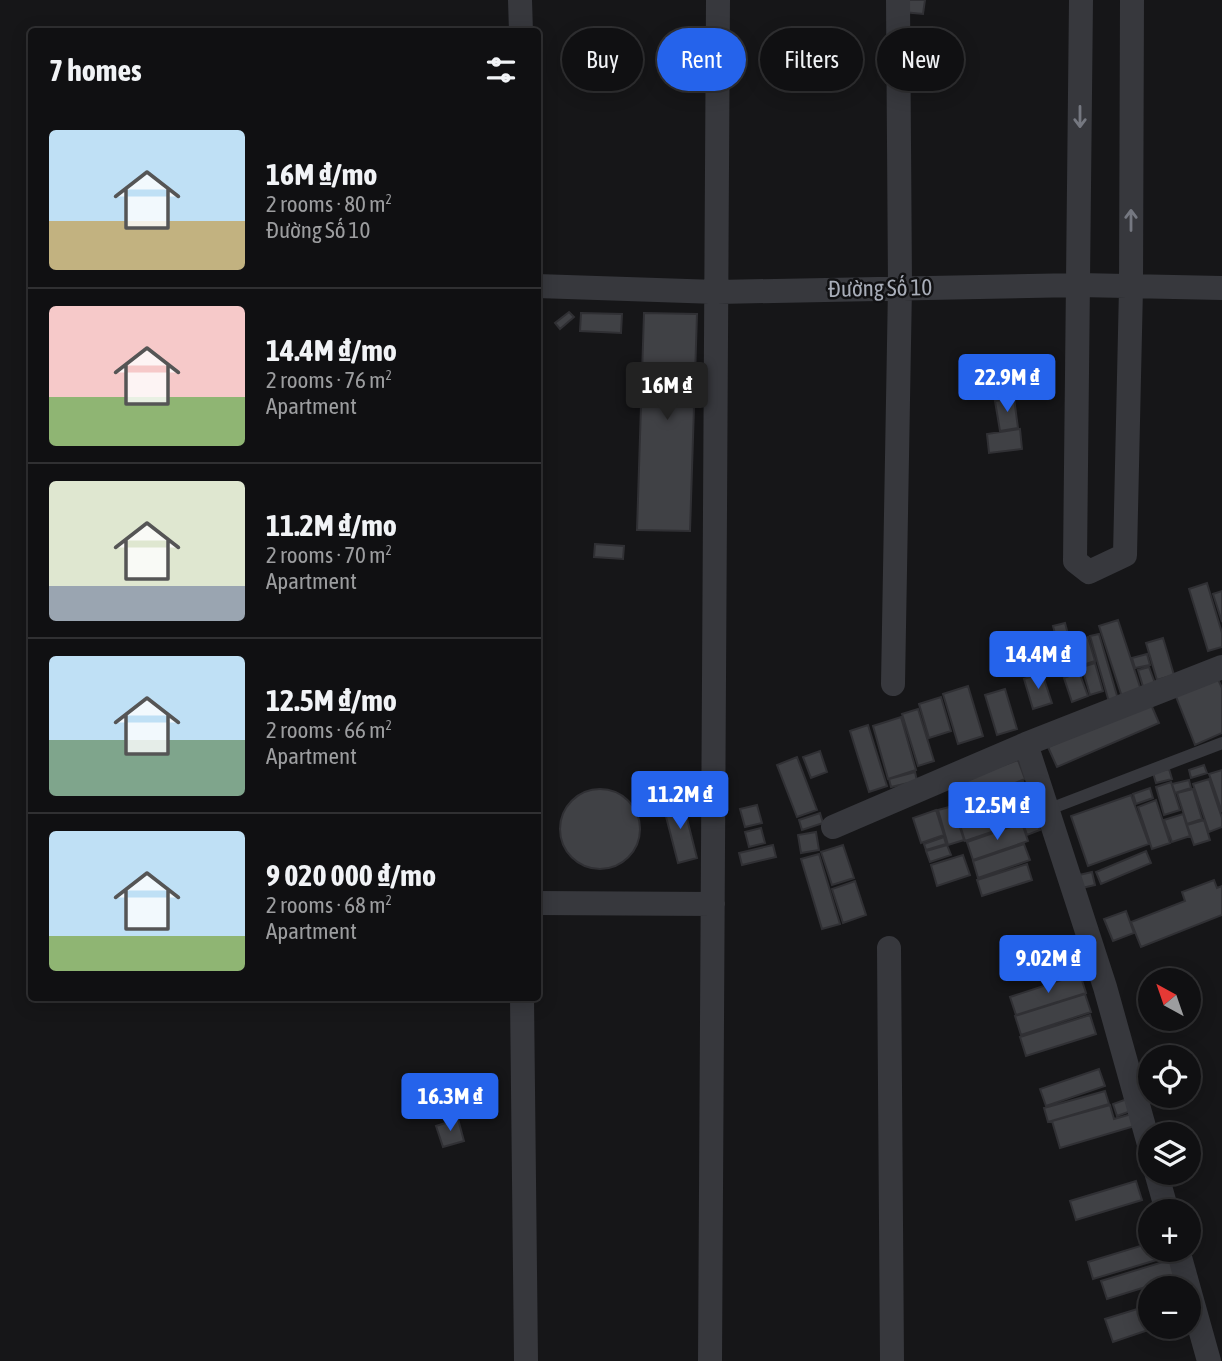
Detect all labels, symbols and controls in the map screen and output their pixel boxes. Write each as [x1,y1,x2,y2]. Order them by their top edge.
chip: Buy [562,28,643,91]
chip: Rent [657,28,746,91]
chip: Filters [760,28,863,91]
chip: New [877,28,964,91]
icon: filters [482,51,520,89]
text: 7 homes [49,53,142,87]
one-way arrow [1073,105,1087,128]
text: 16M ₫/mo [266,157,377,191]
icon: home [105,158,189,242]
text: 2 rooms · 80 m² [266,191,392,217]
one-way arrow [1124,209,1138,232]
text: Đường Số 10 [266,217,370,243]
street label: Đường Số 10 [828,274,932,302]
text: 14.4M ₫/mo [266,333,397,367]
icon: home [105,334,189,418]
pin: 22.9M ₫ [942,354,1072,414]
pin: 16M ₫ [618,362,716,422]
text: 22.9M ₫ [974,364,1040,390]
text: 2 rooms · 76 m² [266,367,392,393]
text: 16M ₫ [642,372,692,398]
text: Apartment [266,393,357,419]
text: 11.2M ₫/mo [266,508,397,542]
icon: home [105,509,189,593]
text: 2 rooms · 70 m² [266,542,392,568]
text: Apartment [266,568,357,594]
pin: 14.4M ₫ [973,632,1103,691]
text: 14.4M ₫ [1005,641,1071,667]
text: 12.5M ₫/mo [266,683,397,717]
icon: home [105,684,189,768]
text: 2 rooms · 66 m² [266,717,392,743]
text: Apartment [266,743,357,769]
pin: 11.2M ₫ [615,772,745,831]
text: 11.2M ₫ [647,781,713,807]
pin: 12.5M ₫ [932,782,1062,842]
text: 12.5M ₫ [964,792,1030,818]
text: 9 020 000 ₫/mo [266,858,436,892]
icon: home [105,859,189,943]
text: 2 rooms · 68 m² [266,892,392,918]
text: Apartment [266,918,357,944]
pin: 9.02M ₫ [983,936,1113,995]
text: 9.02M ₫ [1015,945,1081,971]
north arrow [1138,968,1200,1031]
map controls [1138,968,1201,1339]
button: locate [1138,1045,1201,1108]
pin: 16.3M ₫ [385,1074,515,1133]
text: 16.3M ₫ [417,1083,483,1109]
button: layers [1138,1122,1201,1185]
button: + [1138,1199,1201,1262]
button: − [1138,1276,1201,1339]

